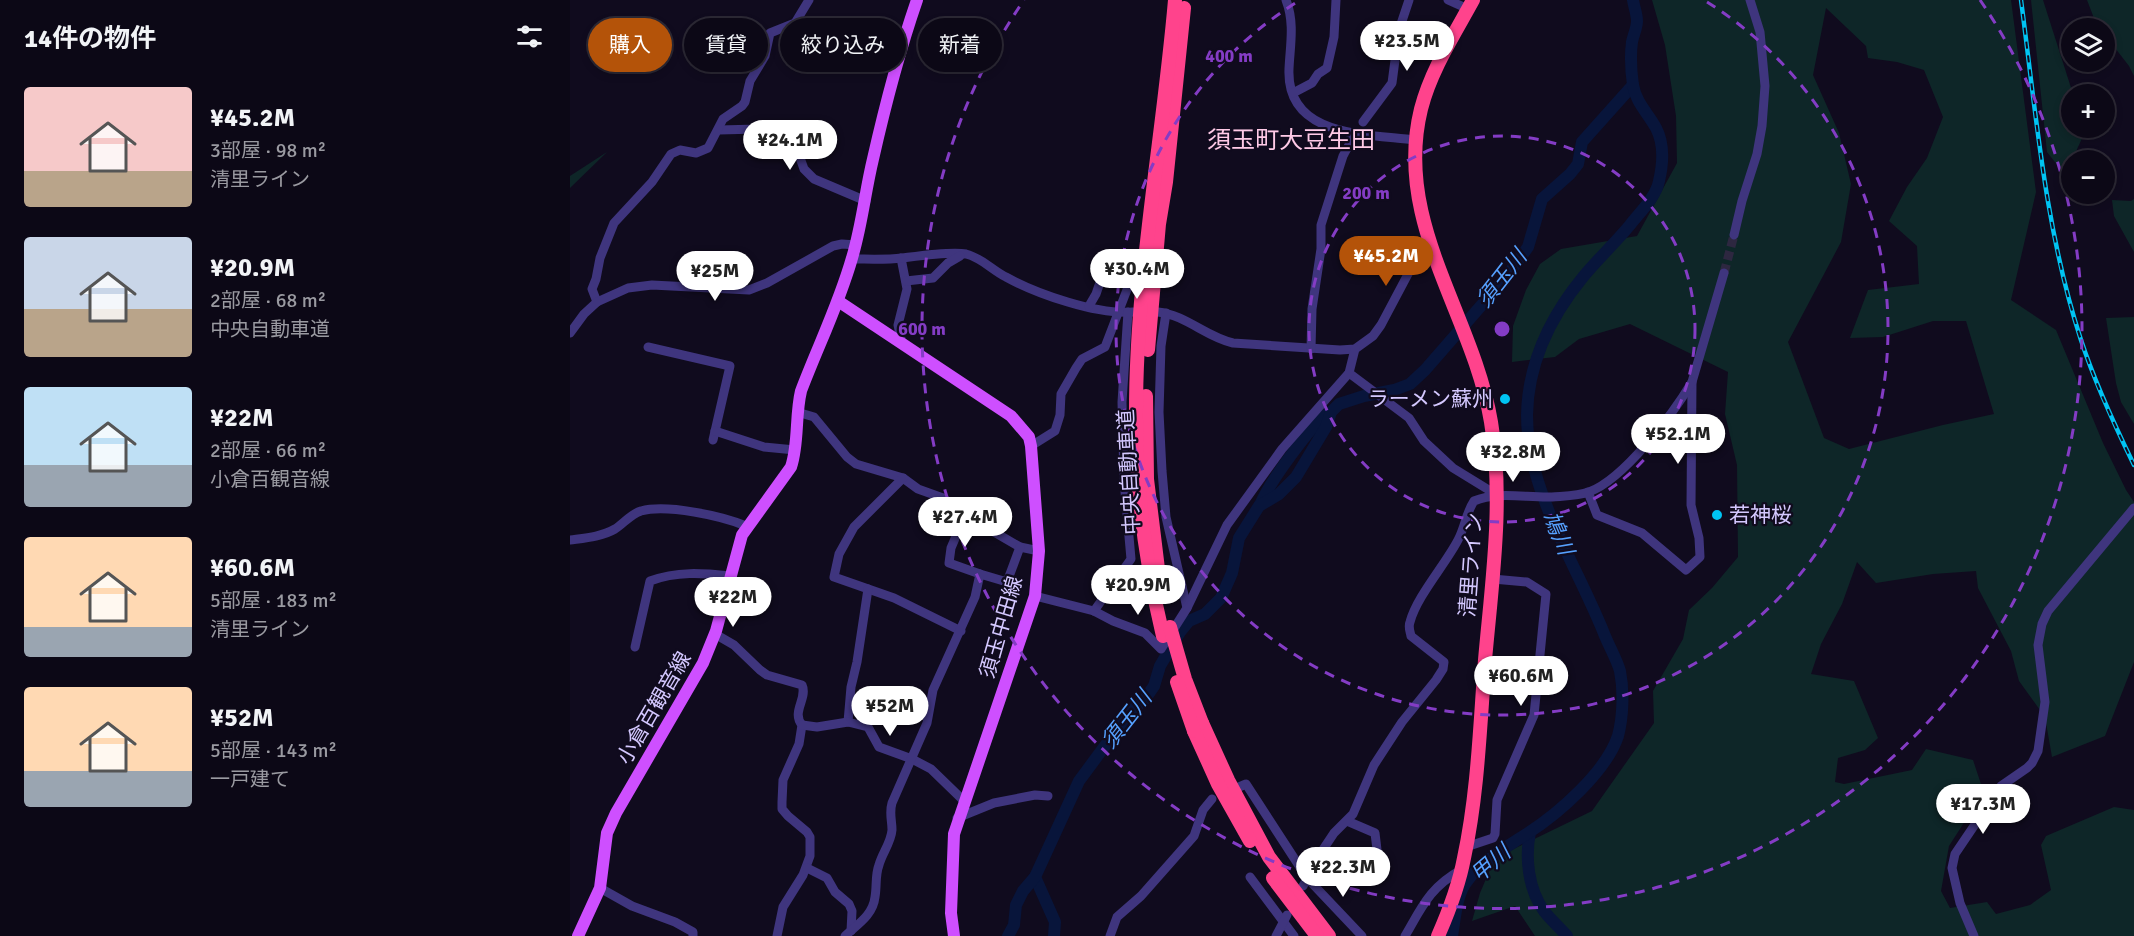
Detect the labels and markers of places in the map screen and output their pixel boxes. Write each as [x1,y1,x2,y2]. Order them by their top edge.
pin: ¥23.5M [1358,21,1456,72]
pin: ¥24.1M [741,120,839,171]
pin: ¥45.2M [1337,236,1435,287]
pin: ¥30.4M [1088,249,1186,300]
pin: ¥25M [679,251,751,302]
centre of rings [1492,319,1512,339]
place label: ラーメン蘇州 [1368,386,1493,412]
marker: ラーメン蘇州 [1498,392,1512,406]
pin: ¥52.1M [1629,414,1727,465]
pin: ¥32.8M [1464,432,1562,483]
pin: ¥27.4M [916,497,1014,548]
place label: 若神桜 [1729,502,1792,528]
marker: 若神桜 [1710,508,1724,522]
pin: ¥20.9M [1089,565,1187,616]
pin: ¥22M [697,577,769,628]
pin: ¥60.6M [1472,656,1570,707]
pin: ¥52M [854,686,926,737]
pin: ¥17.3M [1934,784,2032,835]
pin: ¥22.3M [1294,847,1392,898]

